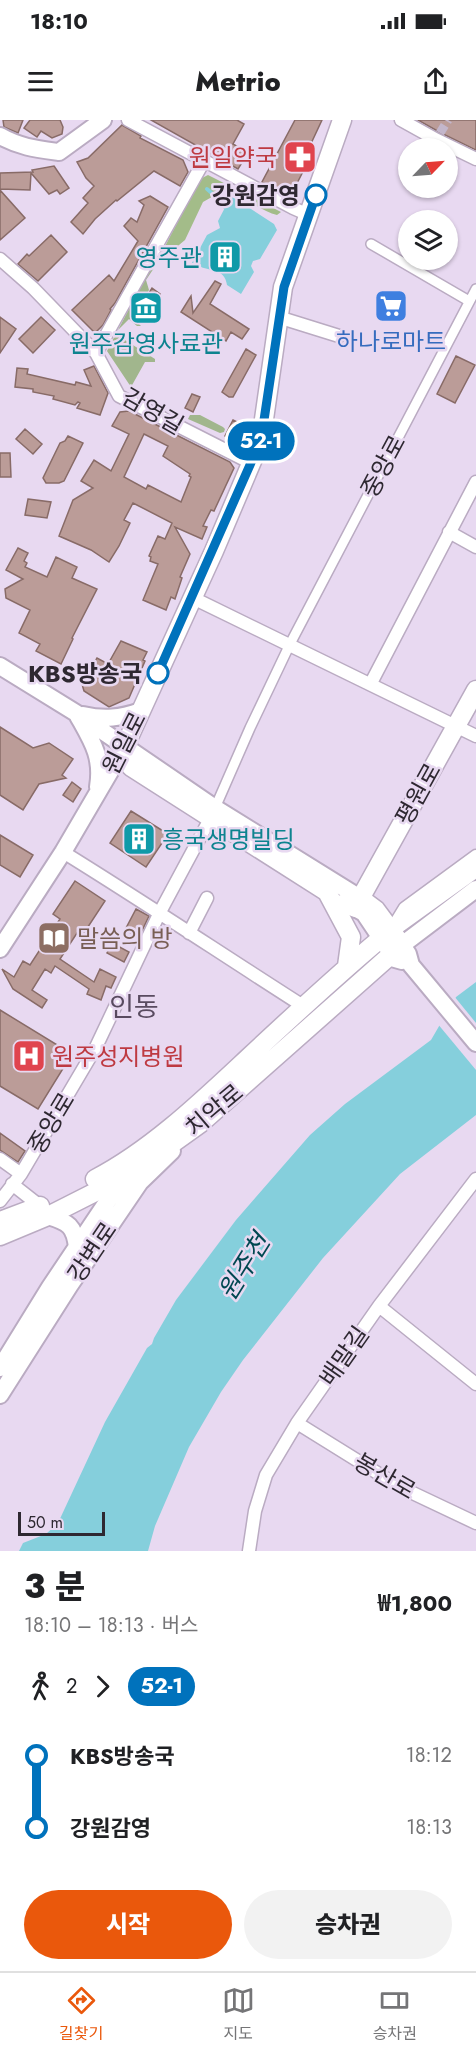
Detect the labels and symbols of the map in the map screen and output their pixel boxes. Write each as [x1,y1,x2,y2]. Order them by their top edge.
north arrow [398,138,458,198]
pharmacy icon: 원일약국 [282,139,318,175]
place label: 원일약국 [189,140,277,175]
place label: 강원감영 [212,178,300,213]
marker: 강원감영 [305,184,327,206]
building icon: 영주관 [207,239,243,275]
place label: 영주관 [136,240,202,275]
supermarket icon: 하나로마트 [373,288,409,324]
museum icon: 원주감영사료관 [128,290,164,326]
place label: 하나로마트 [336,324,446,359]
place label: 원주감영사료관 [69,326,223,361]
street label: 감영길 [116,379,190,443]
line badge: 52-1 [219,422,303,460]
street label: 중앙로 [352,429,414,503]
place label: KBS방송국 [28,656,142,691]
marker: KBS방송국 [147,662,169,684]
street label: 원일로 [93,706,155,780]
street label: 평원로 [387,757,449,831]
building icon: 흥국생명빌딩 [121,821,157,857]
place label: 흥국생명빌딩 [162,822,294,857]
library icon: 말씀의 방 [36,920,72,956]
place label: 말씀의 방 [77,921,173,956]
district label: 인동 [109,987,159,1026]
hospital icon: 원주성지병원 [11,1038,47,1074]
place label: 원주성지병원 [52,1039,184,1074]
street label: 치악로 [177,1075,251,1145]
street label: 중앙로 [19,1086,83,1160]
street label: 강변로 [59,1215,125,1289]
water label: 원주천 [209,1224,281,1307]
street label: 배말길 [311,1319,377,1393]
street label: 봉산로 [348,1444,422,1508]
scale bar [18,1509,105,1536]

